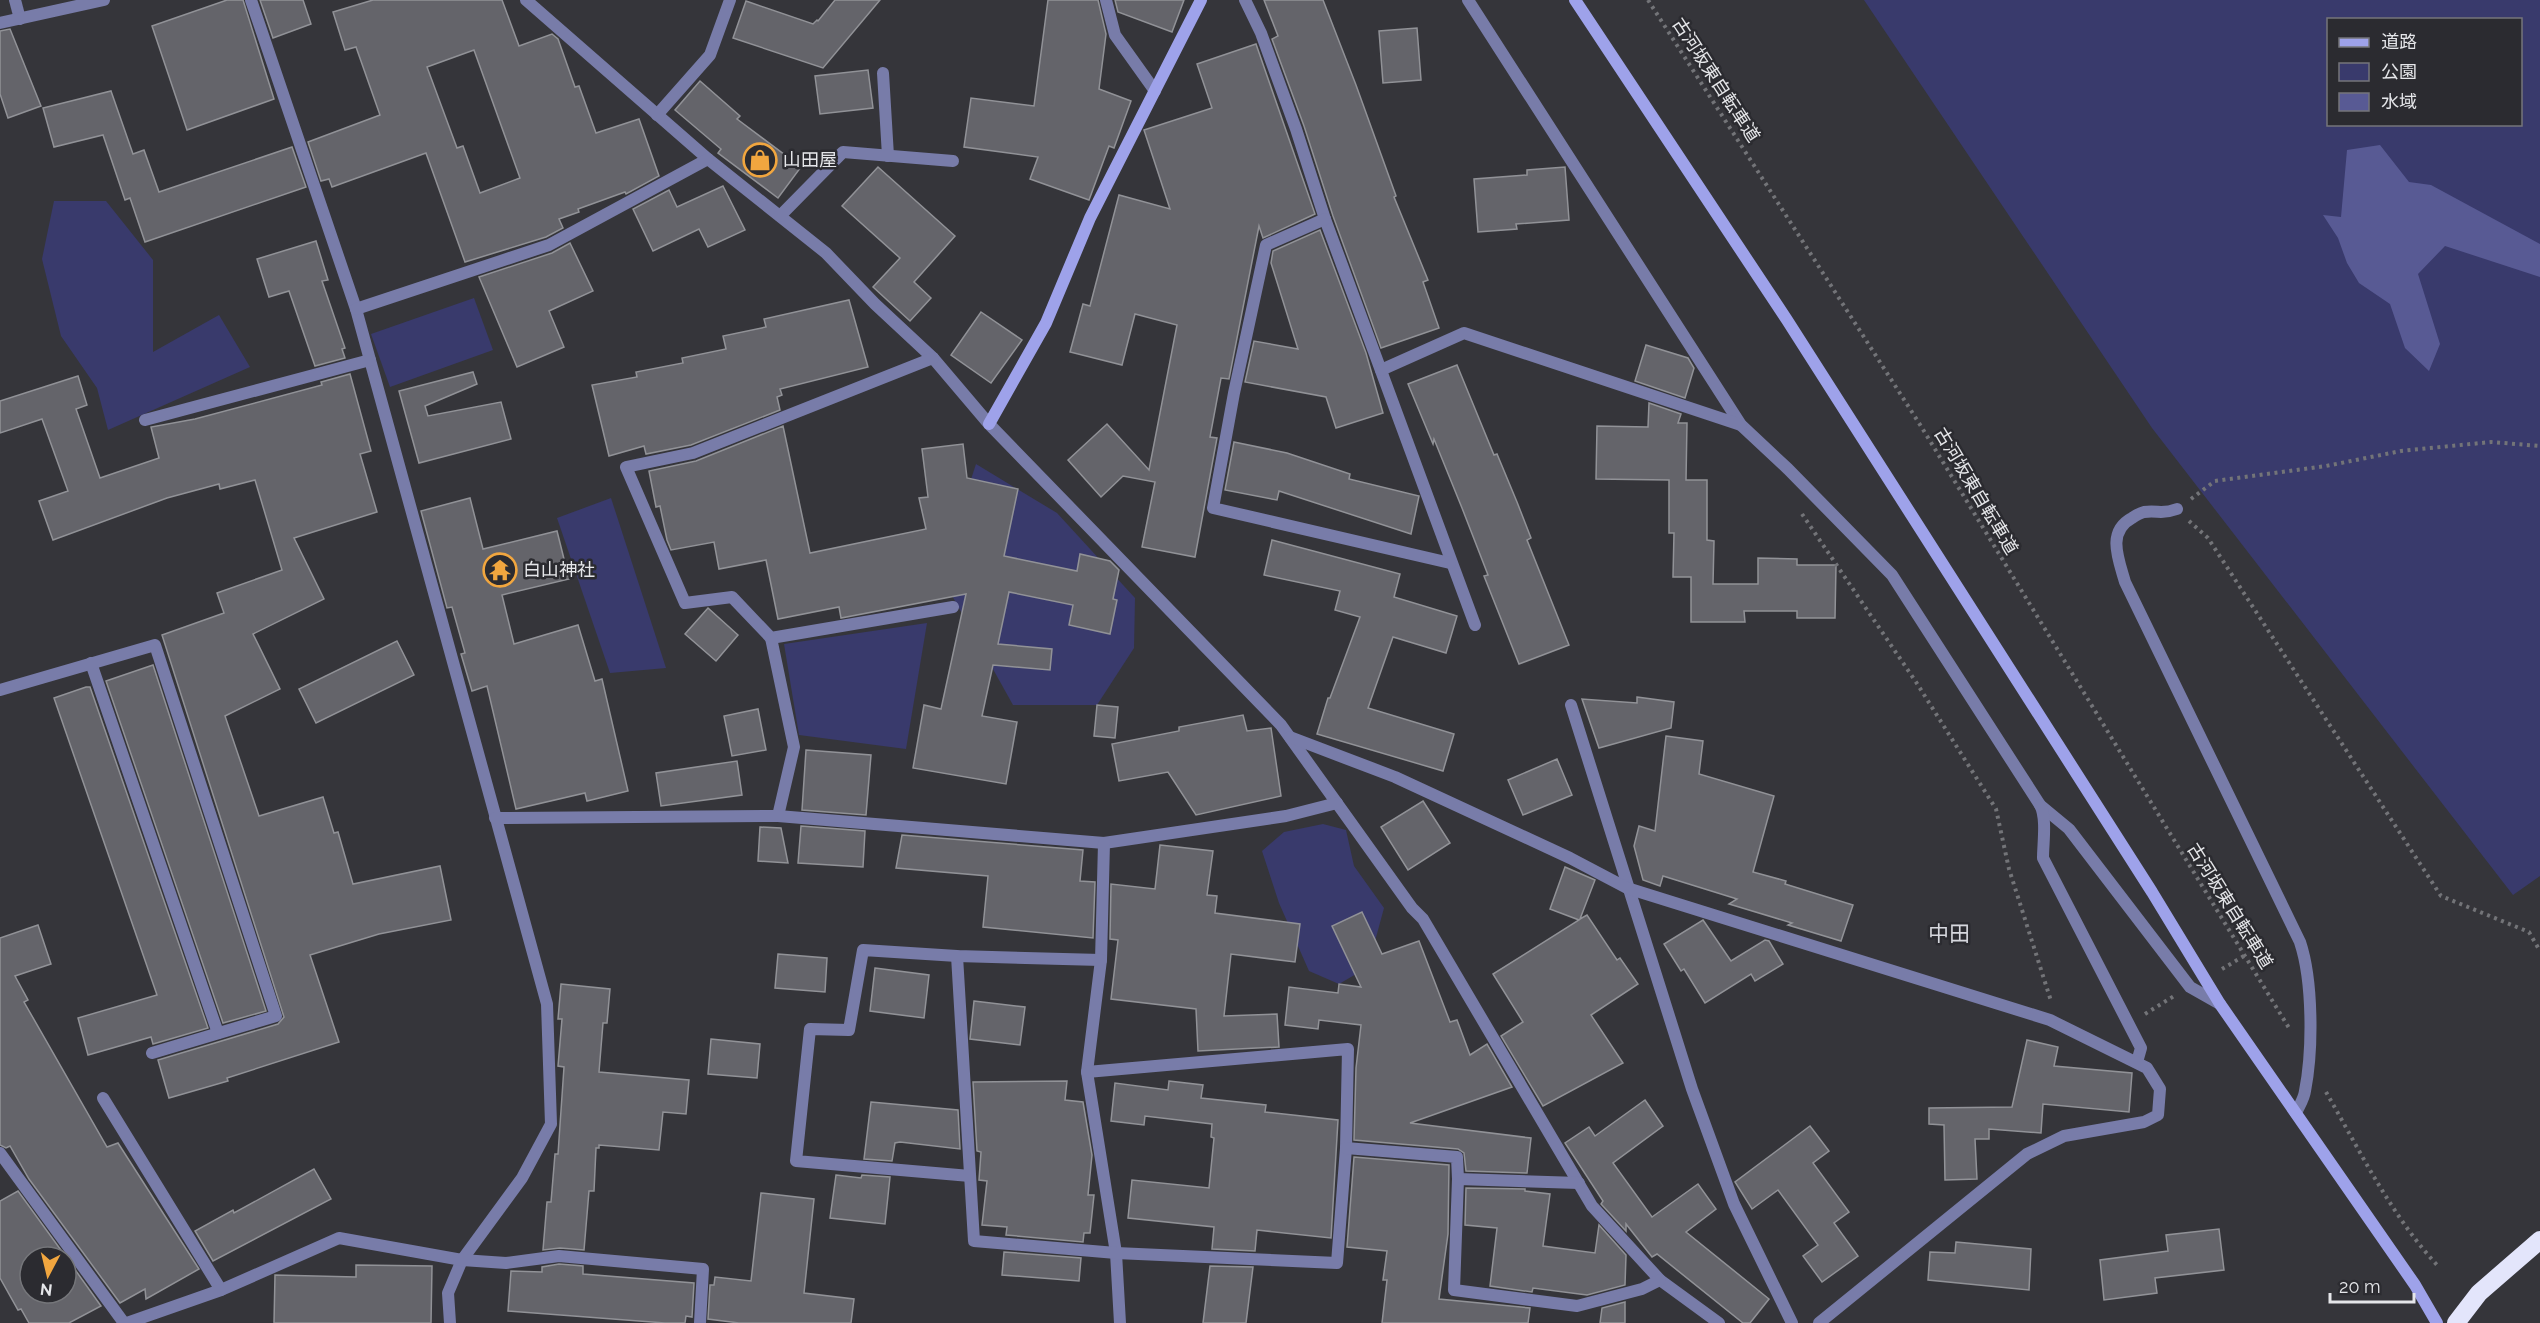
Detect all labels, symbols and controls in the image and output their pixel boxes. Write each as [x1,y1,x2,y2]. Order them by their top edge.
street label: 古河坂東自転車道 [1668,14,1764,146]
legend [2327,18,2522,126]
text: 道路 [2381,31,2417,52]
text: 公園 [2381,61,2417,82]
text: 水域 [2381,91,2417,112]
shop icon: 山田屋 [742,142,778,178]
place label: 山田屋 [783,149,837,170]
street label: 古河坂東自転車道 [1930,424,2023,558]
temple icon: 白山神社 [482,552,518,588]
place label: 白山神社 [523,559,595,580]
street label: 古河坂東自転車道 [2183,839,2277,972]
district label: 中田 [1928,921,1970,946]
north arrow [18,1245,78,1305]
scale bar [2330,1266,2414,1304]
text: 20 m [2339,1276,2381,1297]
text: N [39,1279,53,1300]

